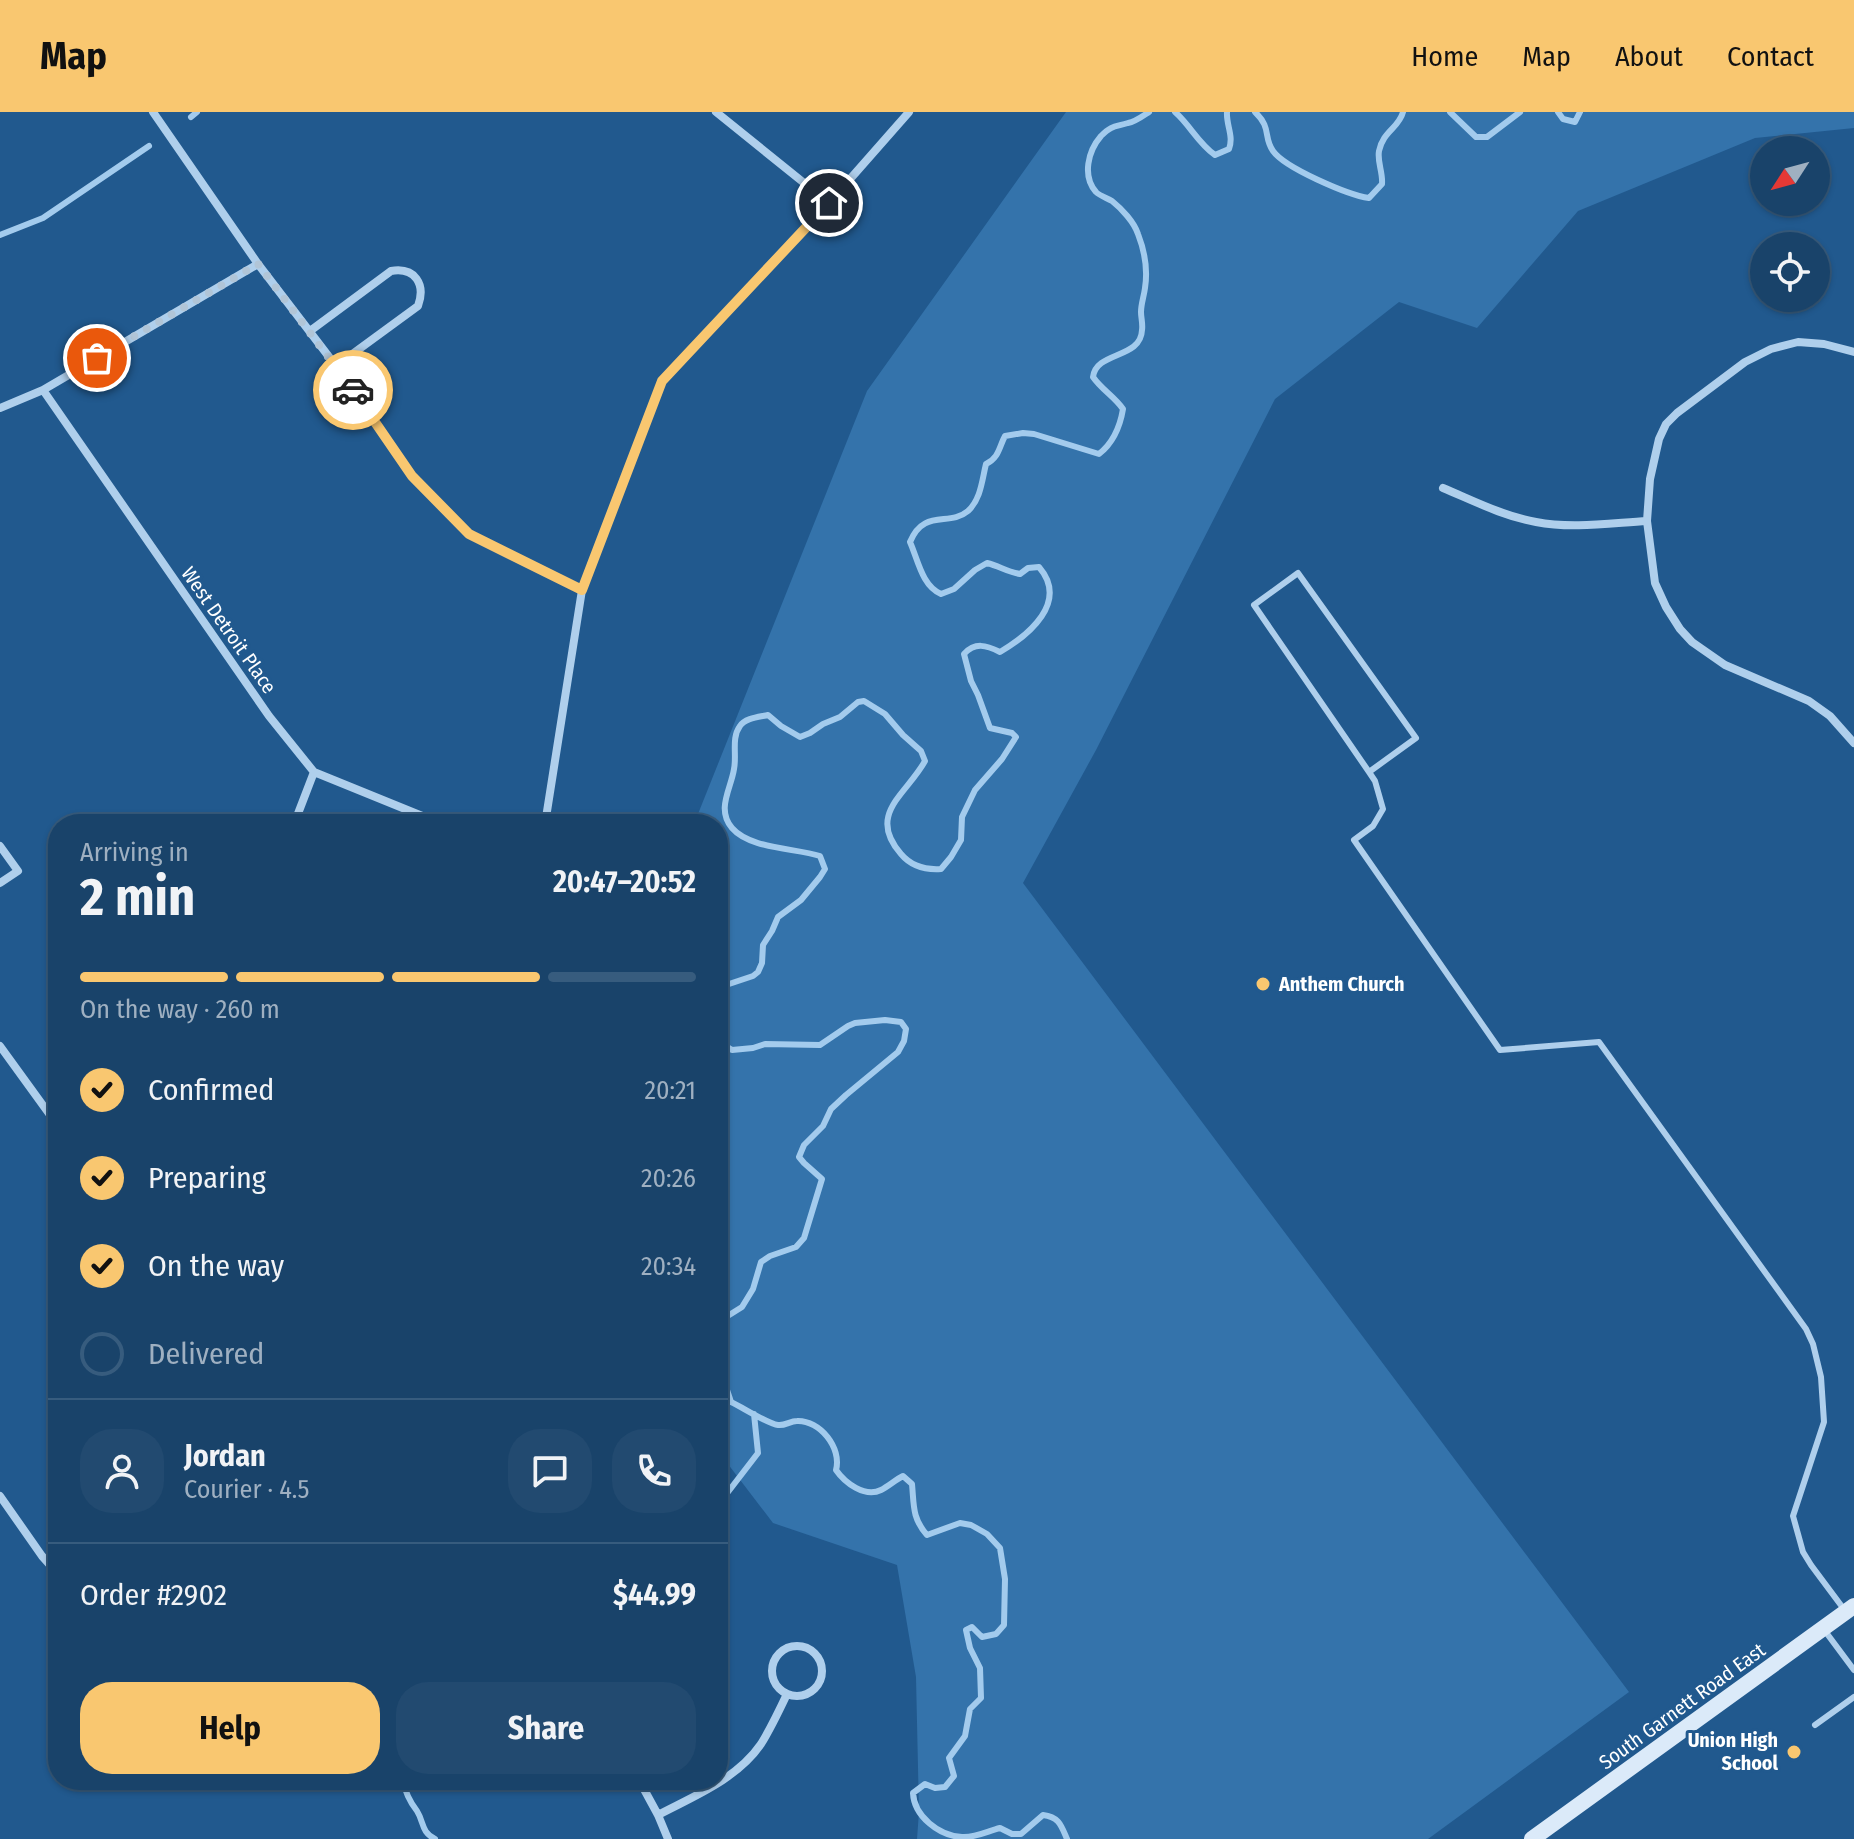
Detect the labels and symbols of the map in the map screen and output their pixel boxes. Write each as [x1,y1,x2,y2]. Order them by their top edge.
north arrow [1750,136,1830,216]
pin [795,169,863,237]
pin [63,324,131,392]
courier [313,350,393,430]
street label: West Detroit Place [176,562,282,698]
place label: Anthem Church [1278,972,1405,996]
marker: Anthem Church [1254,975,1272,993]
street label: South Garnett Road East [1594,1637,1770,1774]
place label: Union High School [1688,1728,1779,1775]
marker: Union High School [1785,1743,1803,1761]

